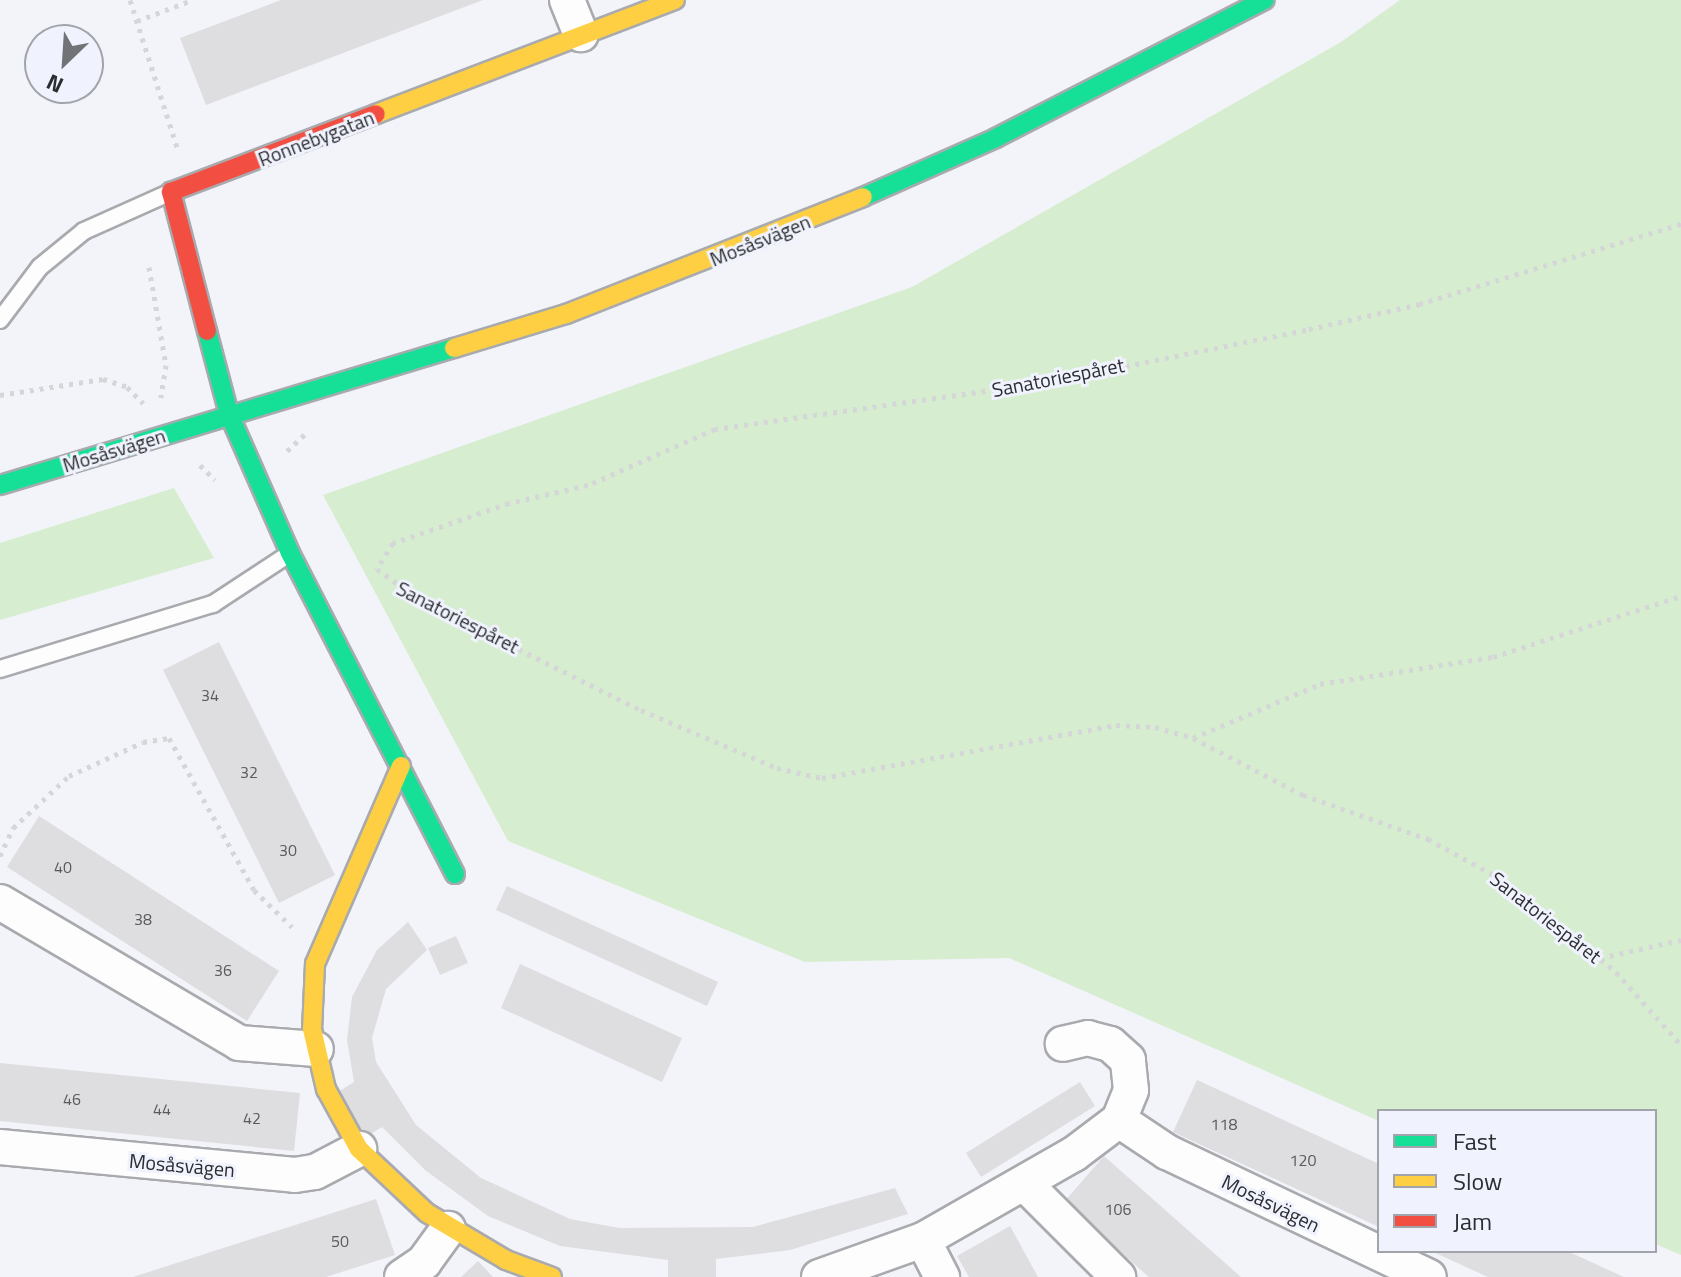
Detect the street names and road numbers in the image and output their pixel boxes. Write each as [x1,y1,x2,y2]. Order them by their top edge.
street label: Ronnebygatan [255,105,377,171]
street label: Mosåsvägen [706,209,814,271]
street label: Sanatoriespåret [990,352,1126,402]
street label: Mosåsvägen [60,423,168,477]
street label: Sanatoriespåret [393,576,523,658]
street label: Sanatoriespåret [1486,866,1606,968]
street label: Mosåsvägen [128,1148,236,1182]
street label: Mosåsvägen [1218,1169,1324,1237]

